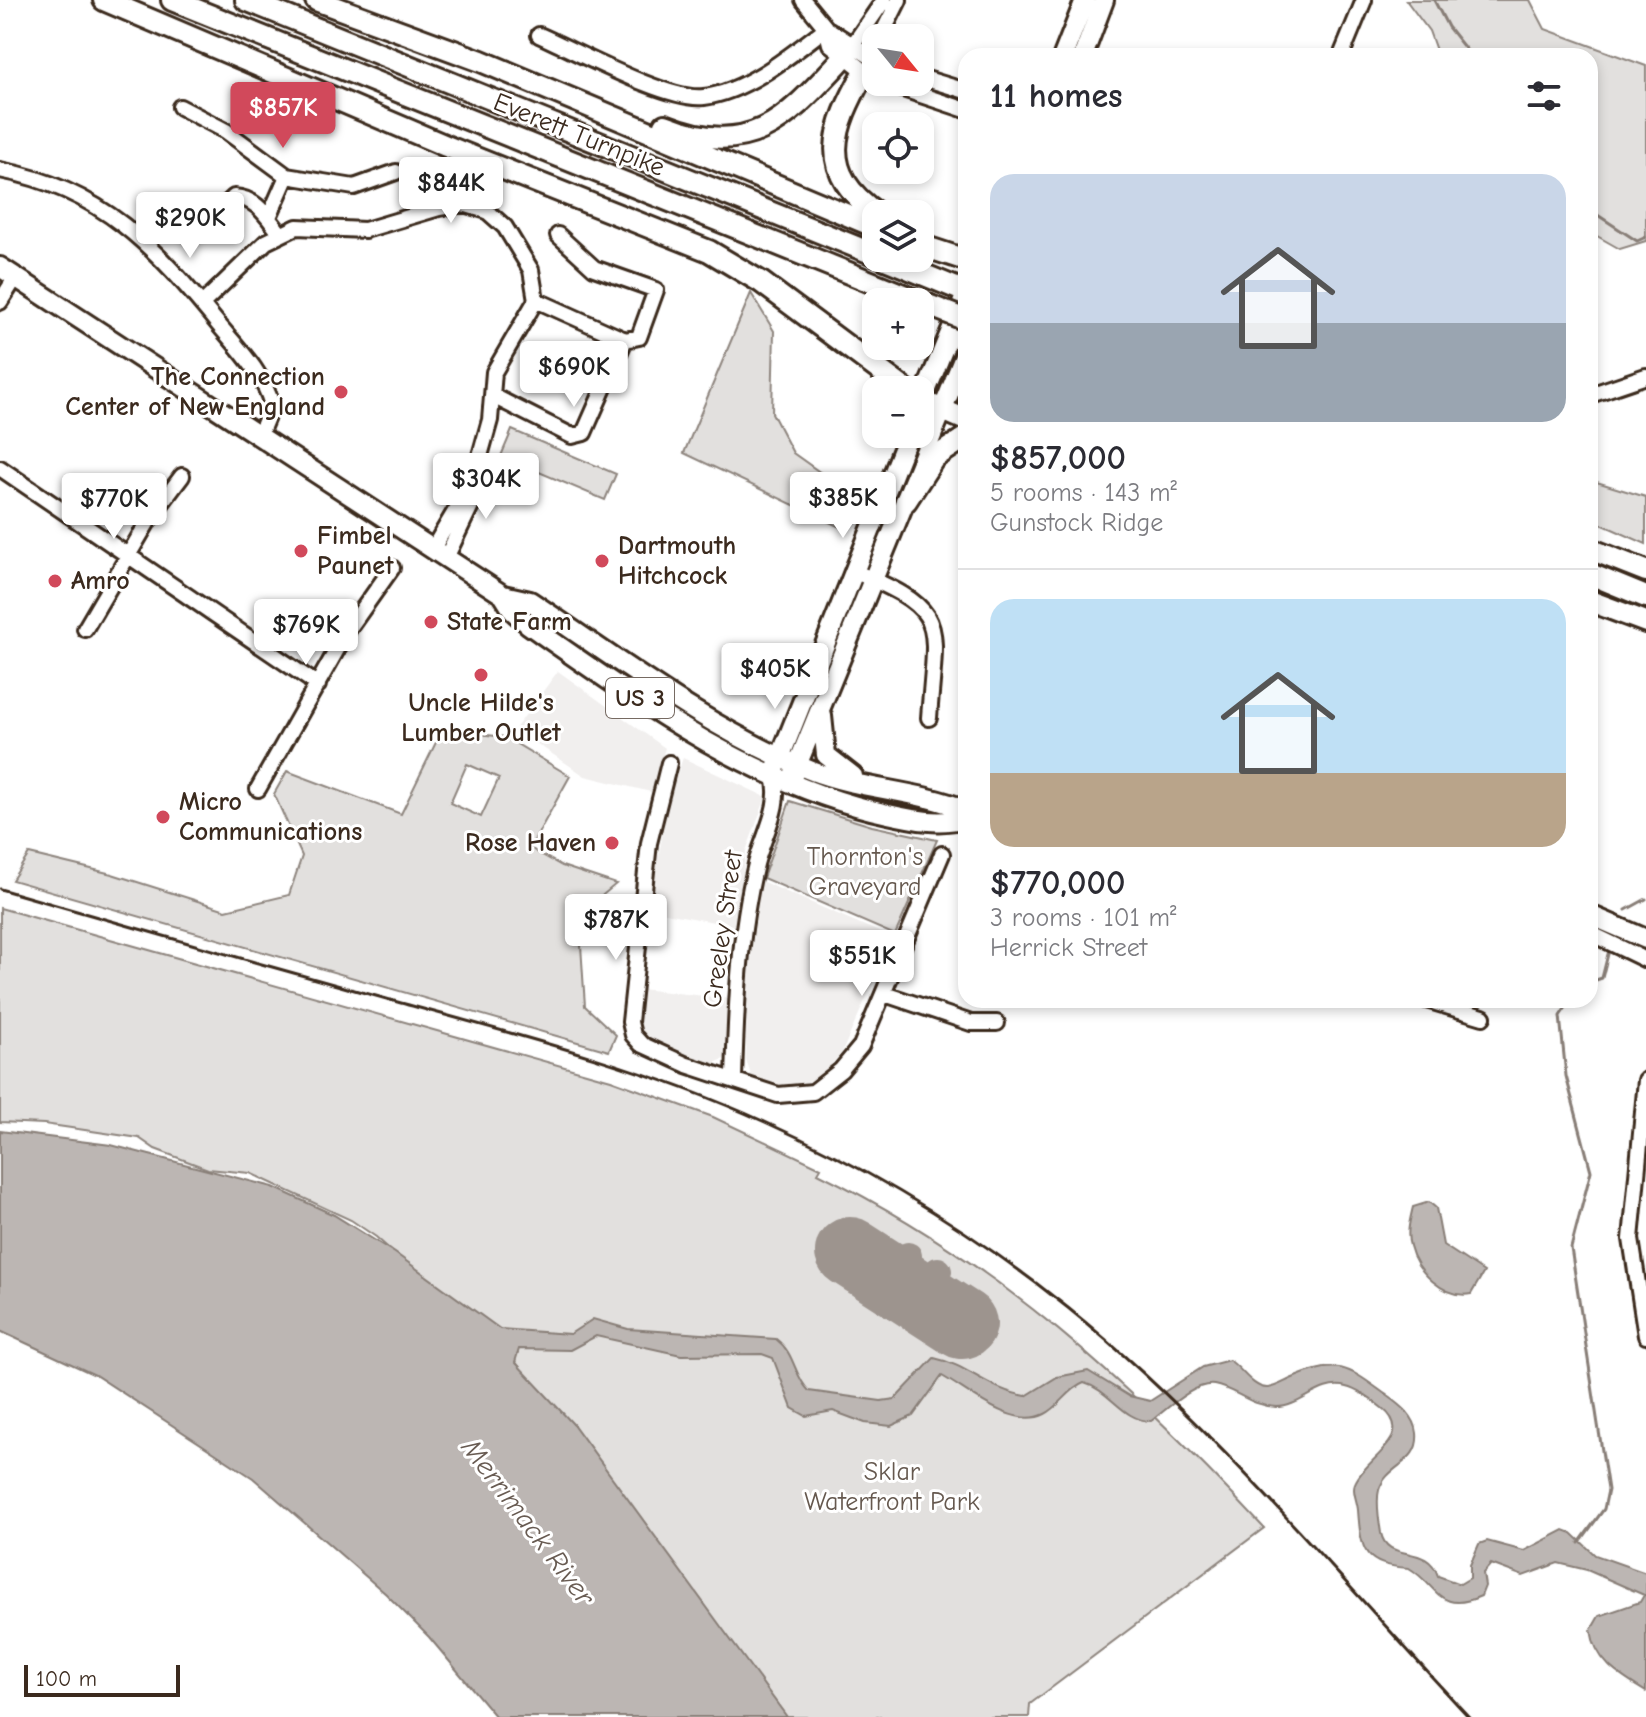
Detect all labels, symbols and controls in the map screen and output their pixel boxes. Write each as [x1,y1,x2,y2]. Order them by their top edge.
north arrow [862,24,934,96]
map controls [862,24,934,448]
icon: filters [1522,74,1566,118]
text: 11 homes [990,76,1123,116]
pin: $857K [227,82,339,150]
street label: Everett Turnpike [489,87,669,183]
text: $857K [248,93,318,123]
button: locate [862,112,934,184]
pin: $844K [395,157,507,225]
text: $844K [417,168,485,198]
pin: $290K [134,192,246,260]
button: layers [862,200,934,272]
text: $290K [154,203,226,233]
icon: home [1206,226,1350,370]
button: + [862,288,934,360]
pin: $690K [518,341,630,409]
text: $690K [538,352,610,382]
place label: The Connection Center of New England [65,362,325,422]
button: − [862,376,934,448]
marker: The Connection Center of New England [332,383,350,401]
text: $857,000 [990,438,1126,478]
pin: $304K [430,453,542,521]
text: $304K [451,464,521,494]
pin: $385K [787,472,899,540]
pin: $770K [58,473,170,541]
text: 5 rooms · 143 m² [990,478,1177,508]
text: $385K [808,483,878,513]
text: $770K [80,484,148,514]
text: Gunstock Ridge [990,508,1163,538]
place label: Fimbel Paunet [317,521,394,581]
place label: Dartmouth Hitchcock [618,531,736,591]
marker: Fimbel Paunet [292,542,310,560]
marker: Dartmouth Hitchcock [593,552,611,570]
place label: Amro [71,566,130,596]
marker: Amro [46,572,64,590]
pin: $769K [250,599,362,667]
place label: State Farm [447,607,572,637]
text: $769K [272,610,340,640]
marker: State Farm [422,613,440,631]
pin: $405K [719,643,831,711]
icon: home [1206,651,1350,795]
text: $405K [739,654,811,684]
marker: Uncle Hilde's Lumber Outlet [472,666,490,684]
road number: US 3 [606,678,674,718]
place label: Uncle Hilde's Lumber Outlet [401,688,561,748]
place label: Micro Communications [179,787,362,847]
marker: Micro Communications [154,808,172,826]
place label: Rose Haven [465,828,596,858]
marker: Rose Haven [603,834,621,852]
park label: Thornton's Graveyard [807,842,923,902]
street label: Greeley Street [697,847,749,1010]
text: $770,000 [990,863,1125,903]
pin: $787K [560,894,672,962]
text: 3 rooms · 101 m² [990,903,1177,933]
text: $787K [583,905,649,935]
pin: $551K [806,930,918,998]
text: Herrick Street [990,933,1147,963]
text: $551K [828,941,896,971]
water label: Merrimack River [454,1432,602,1613]
park label: Sklar Waterfront Park [804,1457,980,1517]
scale bar [24,1661,180,1697]
text: 100 m [36,1666,97,1692]

